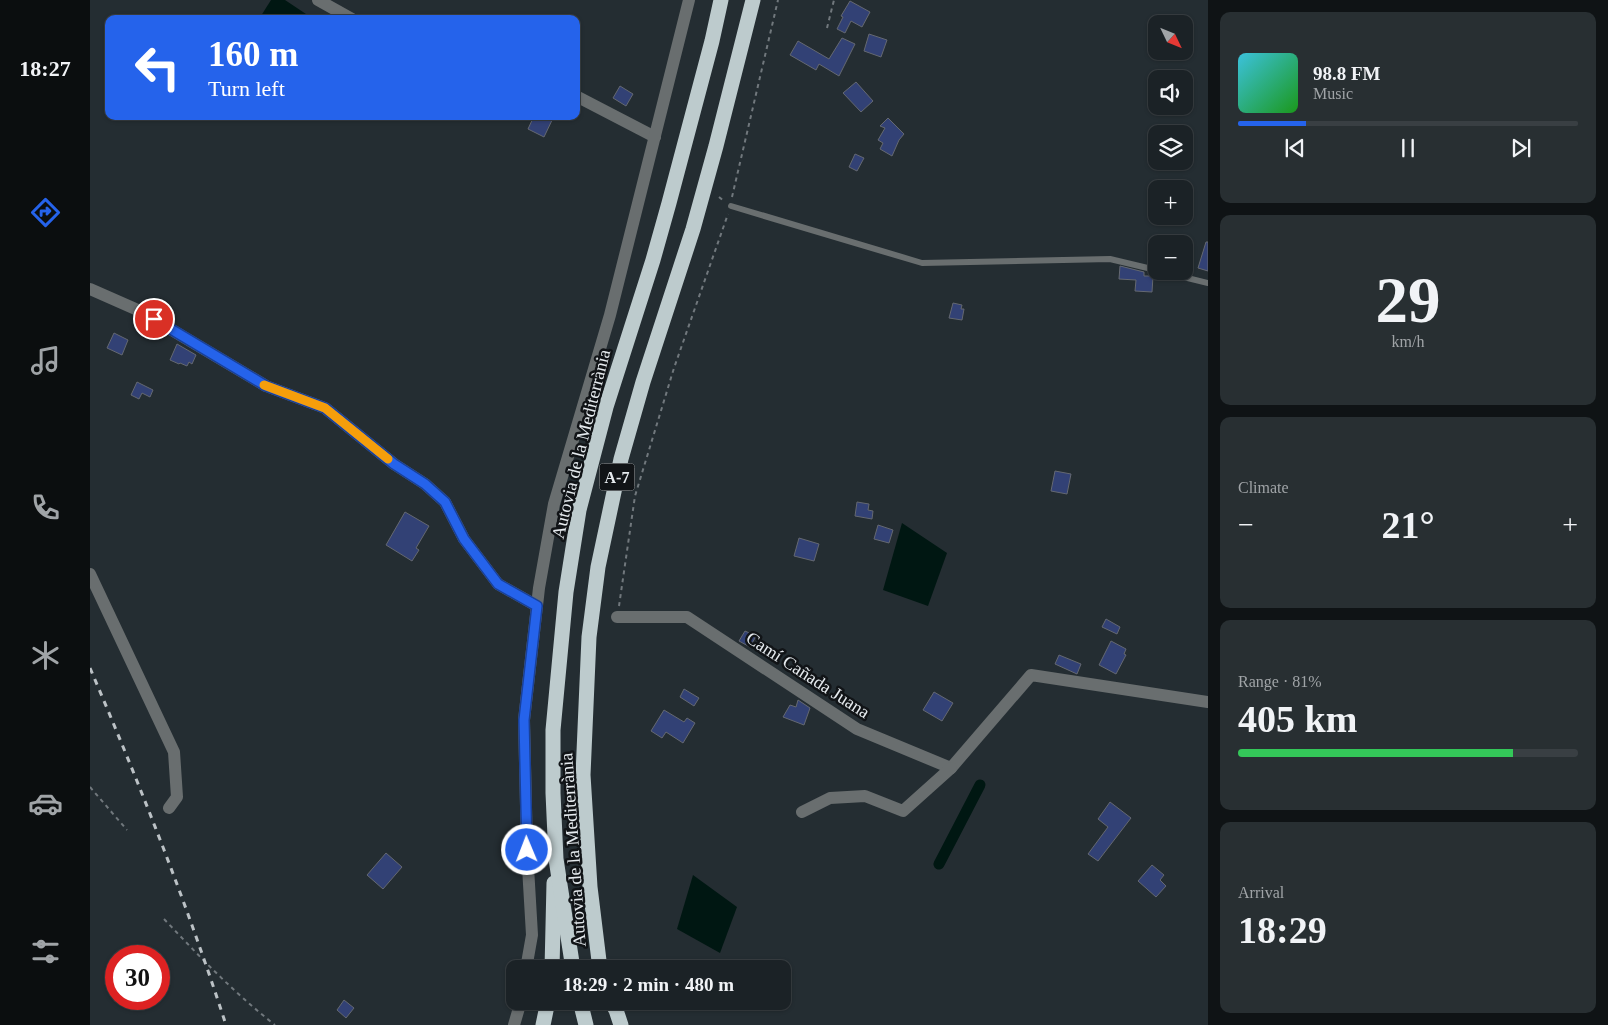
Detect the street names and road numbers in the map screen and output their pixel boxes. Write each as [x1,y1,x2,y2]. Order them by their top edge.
street label: Autovia de la Mediterrània [548,347,614,541]
road number: A-7 [600,464,634,491]
street label: Camí Cañada Juana [743,628,873,722]
street label: Autovia de la Mediterrània [556,752,590,948]

